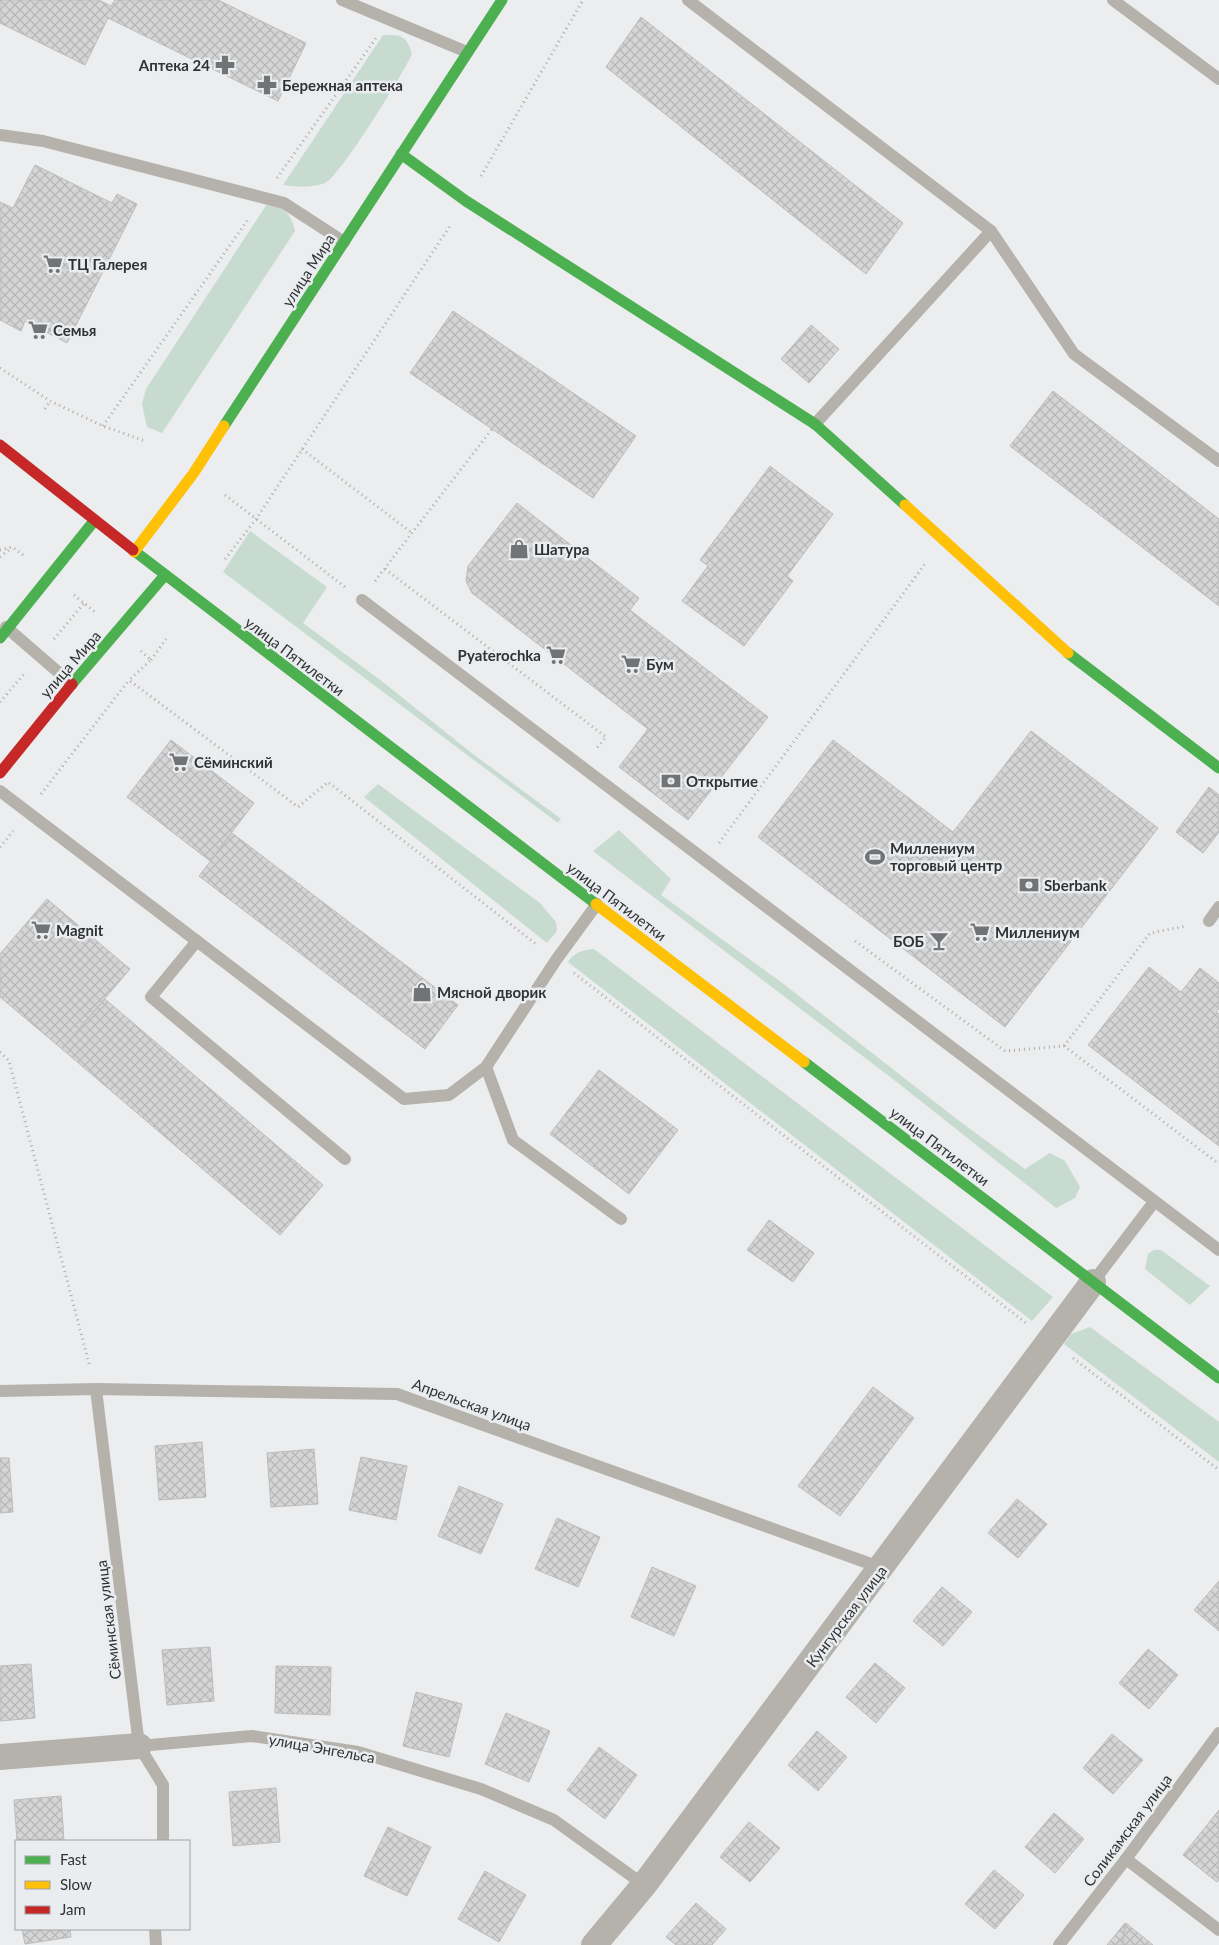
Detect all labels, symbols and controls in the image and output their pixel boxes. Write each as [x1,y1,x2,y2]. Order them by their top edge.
pharmacy icon: Аптека 24 [214,54,236,76]
place label: Аптека 24 [138,56,210,74]
pharmacy icon: Бережная аптека [256,74,278,96]
place label: Бережная аптека [282,76,403,94]
street label: улица Мира [278,230,338,310]
supermarket icon: ТЦ Галерея [42,253,64,275]
place label: ТЦ Галерея [68,255,147,273]
supermarket icon: Семья [27,319,49,341]
place label: Семья [53,321,96,339]
shop icon: Шатура [508,538,530,560]
place label: Шатура [534,540,589,558]
street label: улица Пятилетки [242,613,348,699]
street label: улица Мира [36,627,104,701]
supermarket icon: Pyaterochka [545,644,567,666]
place label: Pyaterochka [458,646,541,664]
supermarket icon: Бум [620,653,642,675]
place label: Бум [646,655,674,673]
supermarket icon: Сёминский [168,751,190,773]
place label: Сёминский [194,753,273,771]
bank icon: Открытие [660,770,682,792]
place label: Открытие [686,772,758,790]
place label: Миллениум торговый центр [890,839,1002,874]
sports icon: Миллениум торговый центр [864,846,886,868]
street label: улица Пятилетки [564,858,670,944]
bank icon: Sberbank [1018,874,1040,896]
place label: Sberbank [1044,876,1108,894]
supermarket icon: Magnit [30,919,52,941]
place label: Magnit [56,921,104,939]
supermarket icon: Миллениум [969,921,991,943]
place label: Миллениум [995,923,1080,941]
bar icon: БОБ [928,930,950,952]
place label: БОБ [893,932,924,950]
shop icon: Мясной дворик [411,981,433,1003]
place label: Мясной дворик [437,983,547,1001]
street label: улица Пятилетки [887,1103,993,1189]
street label: Апрельская улица [410,1374,534,1434]
street label: Сёминская улица [92,1559,124,1681]
street label: Кунгурская улица [802,1562,890,1670]
street label: улица Энгельса [267,1730,377,1766]
street label: Соликамская улица [1079,1770,1175,1890]
legend [15,1840,190,1930]
text: Fast [60,1850,87,1868]
text: Slow [60,1875,92,1893]
text: Jam [60,1900,86,1918]

